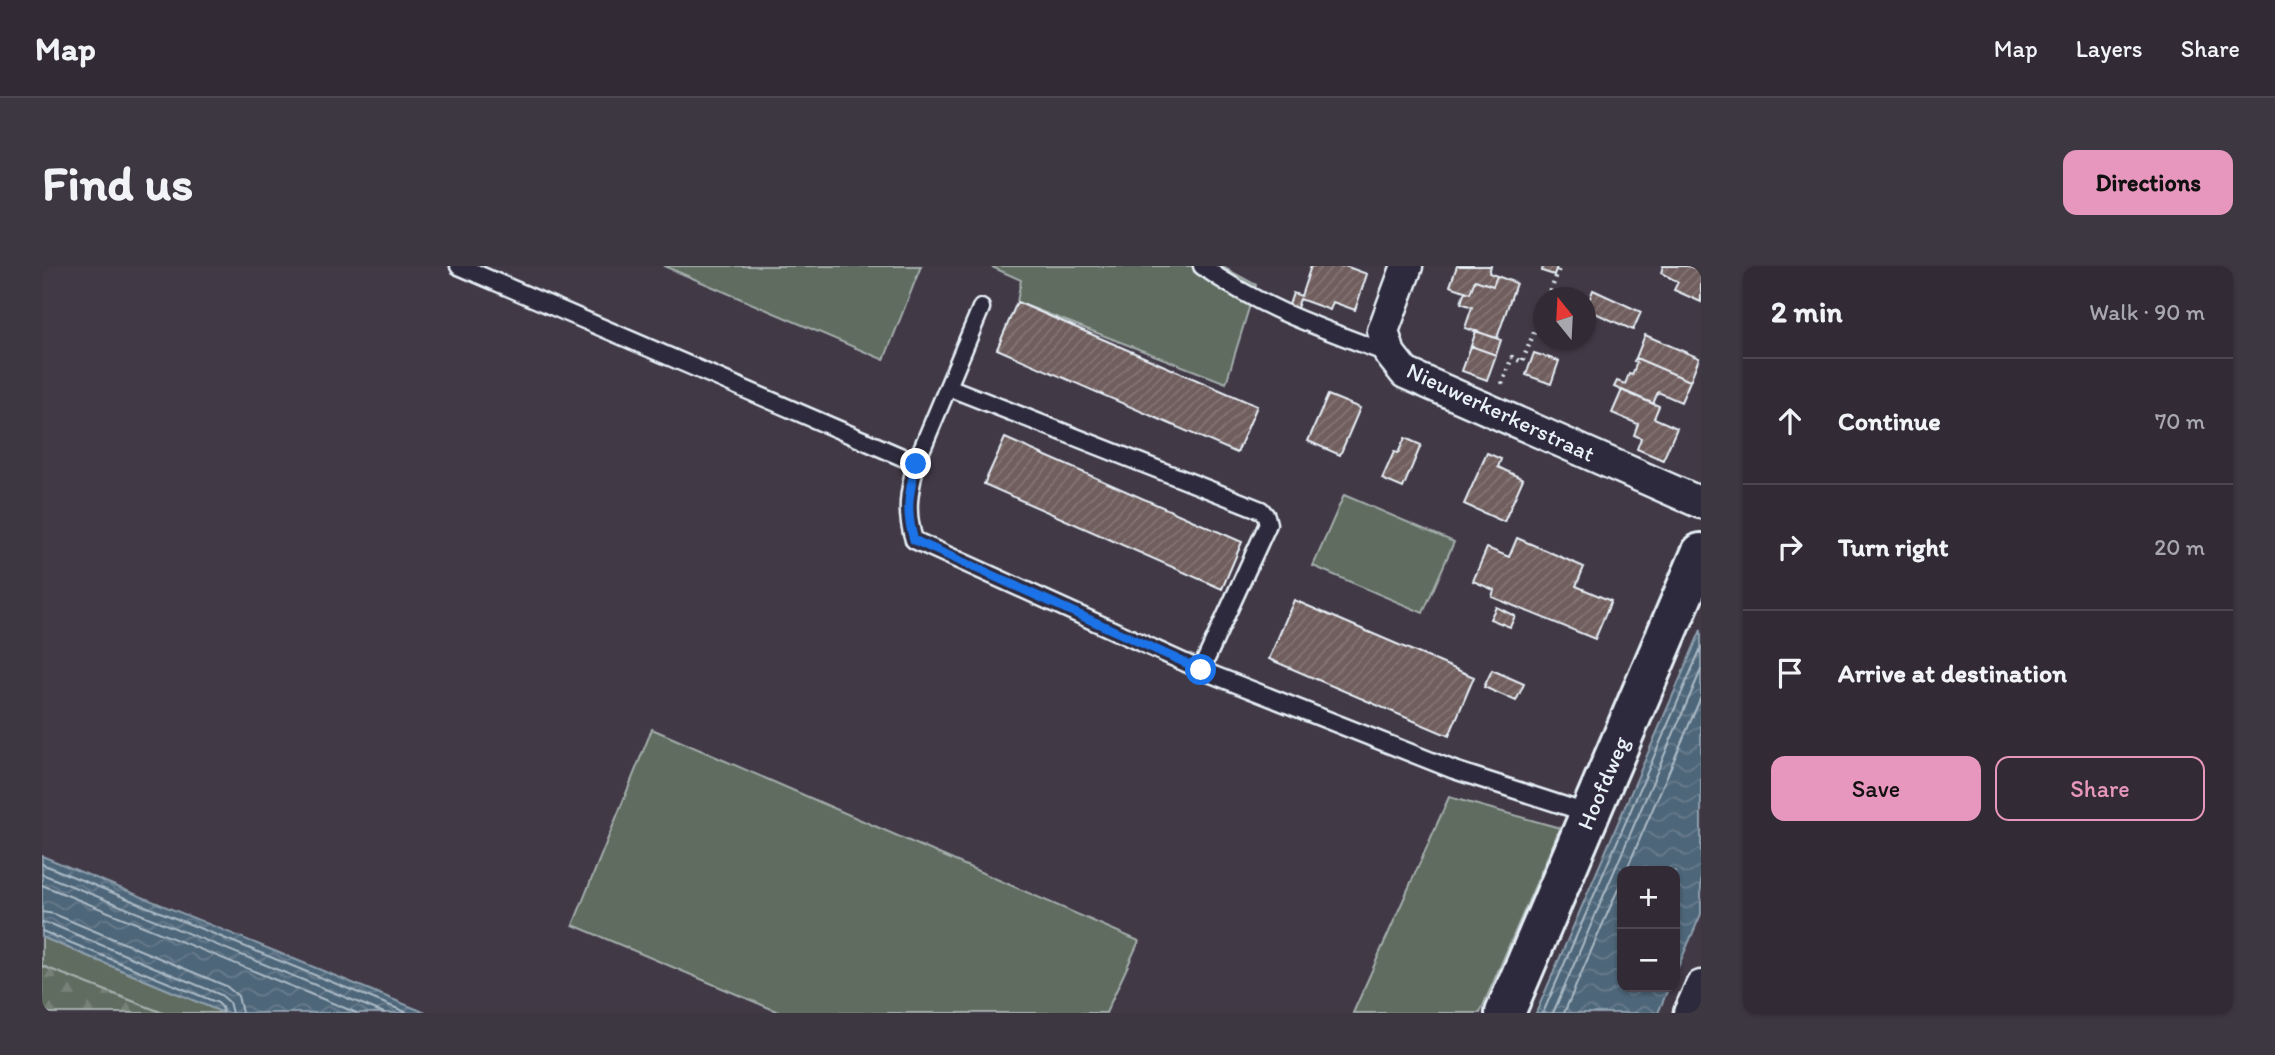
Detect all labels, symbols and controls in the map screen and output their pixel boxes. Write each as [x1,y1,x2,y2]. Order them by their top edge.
text: Map [35,29,96,68]
text: Map [1994,34,2038,63]
text: Layers [2076,34,2143,63]
text: Share [2181,34,2240,63]
button: Directions [2063,150,2233,215]
text: Find us [42,153,193,212]
north arrow [1533,287,1596,350]
text: 2 min [1771,293,1842,330]
text: Walk · 90 m [2089,298,2205,326]
street label: Nieuwerkerkerstraat [1403,356,1599,468]
icon: ahead [1771,402,1809,440]
text: Continue [1838,405,1941,437]
text: 70 m [2155,407,2205,435]
route end [900,448,931,479]
icon: right [1771,528,1809,566]
text: Turn right [1838,531,1949,563]
text: 20 m [2154,533,2205,561]
route start [1185,654,1216,685]
icon: arrive [1771,654,1809,692]
text: Arrive at destination [1838,657,2067,689]
street label: Hoofdweg [1571,732,1635,834]
button: Save [1771,756,1981,821]
button: Share [1995,756,2205,821]
map controls [1617,866,1680,992]
button: + [1617,866,1680,929]
button: − [1617,929,1680,992]

